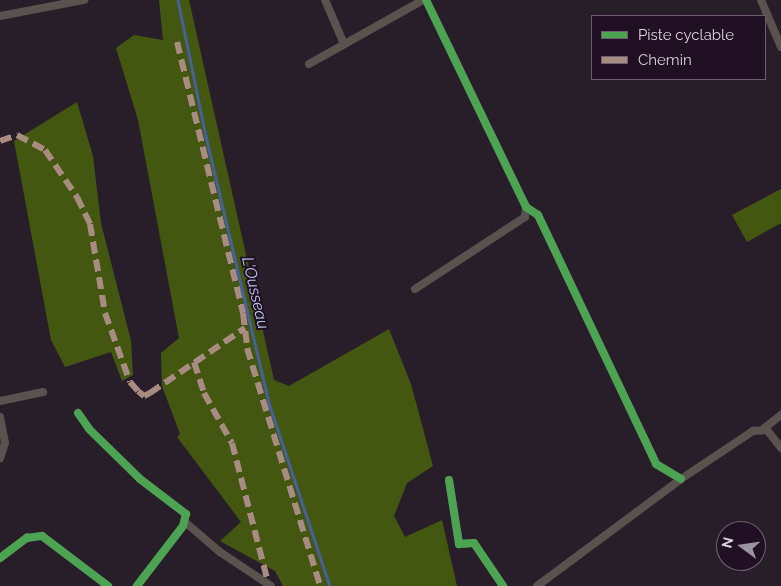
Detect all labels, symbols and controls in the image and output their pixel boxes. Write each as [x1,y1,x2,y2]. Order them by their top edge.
legend [591,15,766,80]
text: Piste cyclable [638,26,734,44]
text: Chemin [638,51,692,69]
water label: L'Ousseau [237,255,273,331]
north arrow [716,521,766,571]
text: N [718,535,736,550]

